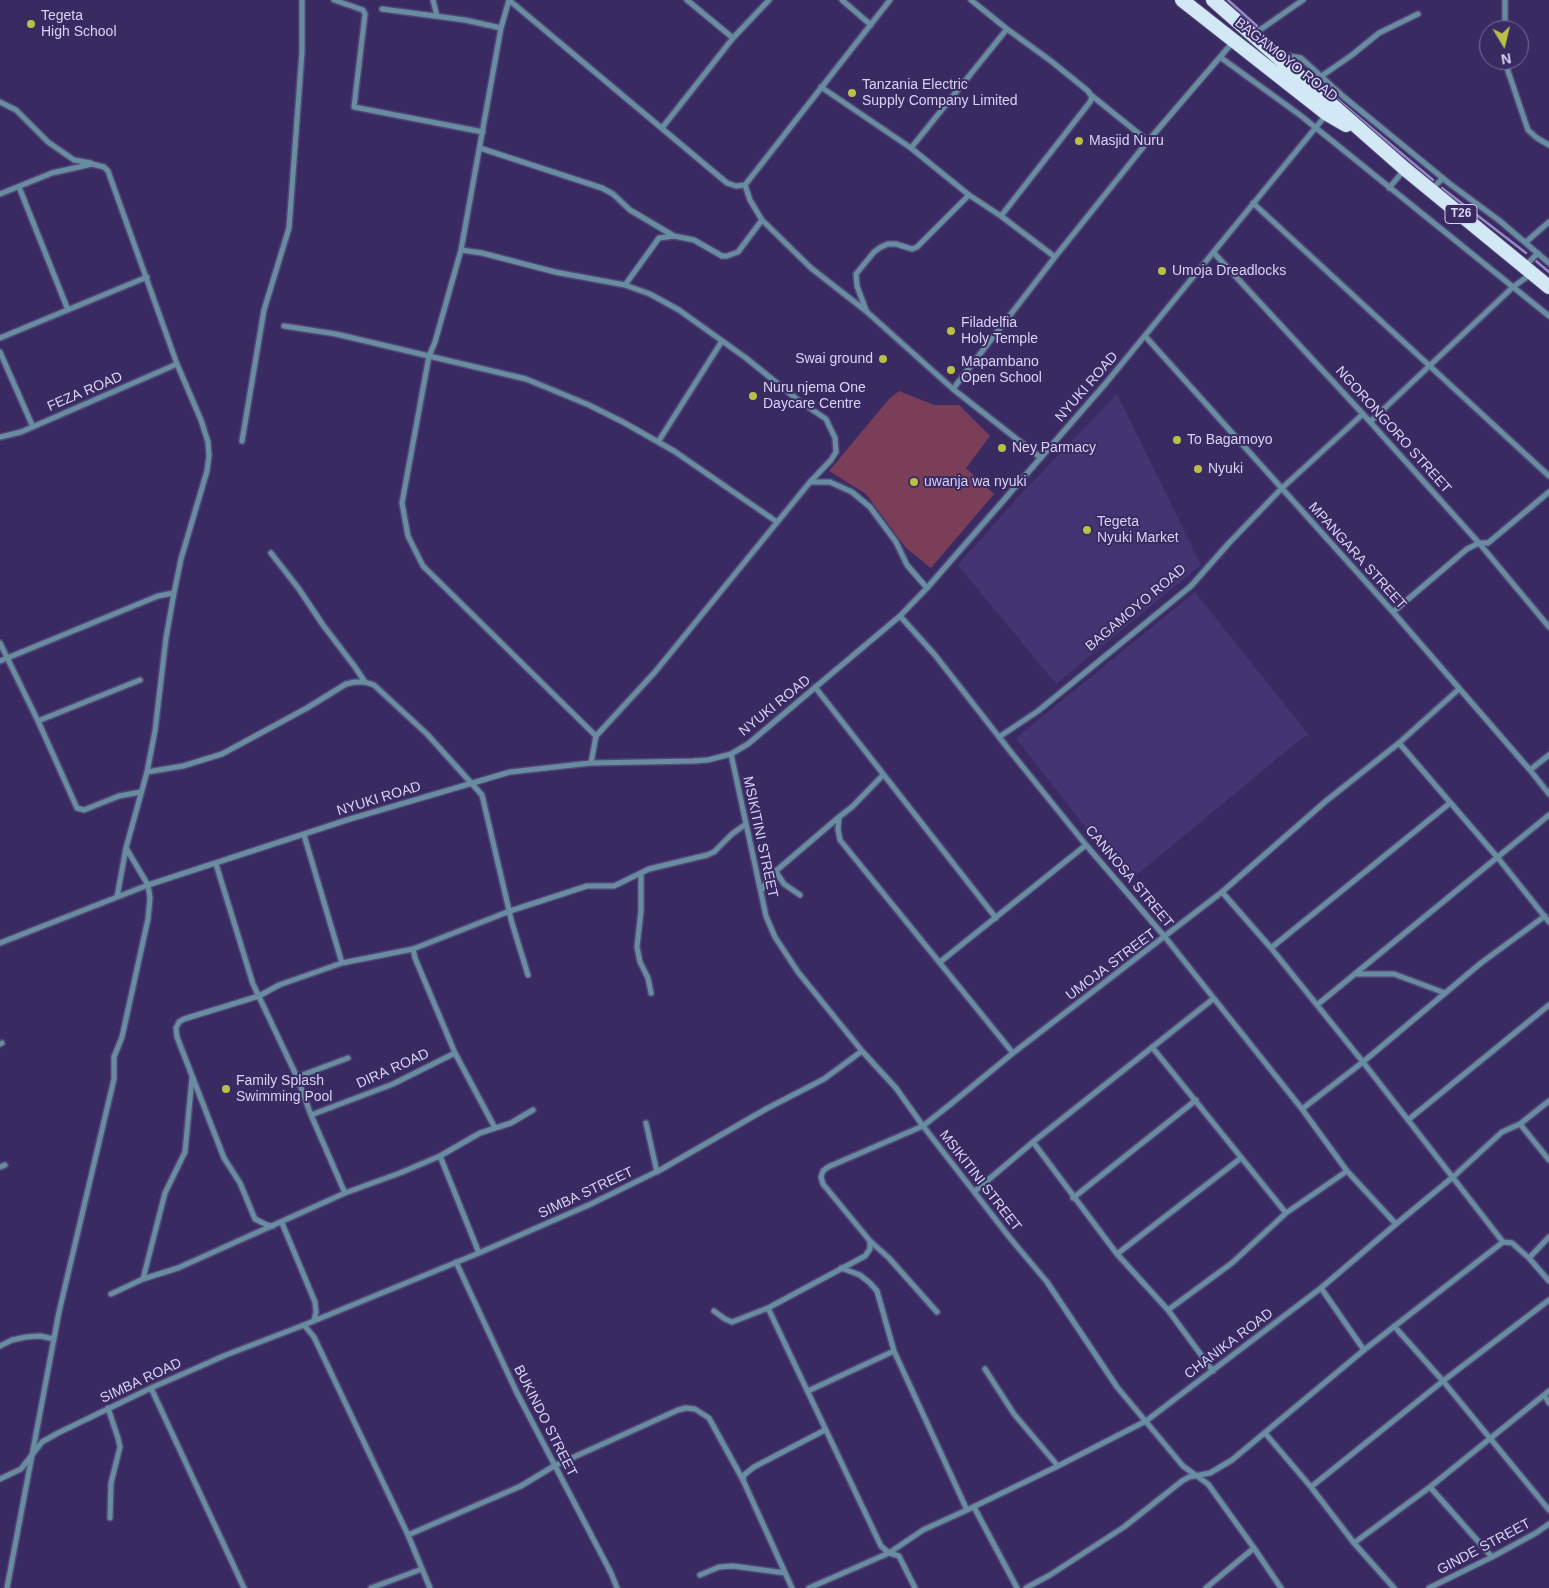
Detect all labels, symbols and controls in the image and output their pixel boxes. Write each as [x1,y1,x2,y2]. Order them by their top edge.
place label: Tegeta High School [41,8,116,40]
street label: BAGAMOYO ROAD [1231,15,1341,105]
marker: Tegeta High School [25,18,37,30]
north arrow [1479,20,1529,70]
text: N [1500,50,1512,68]
place label: Tanzania Electric Supply Company Limited [862,77,1018,110]
marker: Tanzania Electric Supply Company Limited [846,87,858,99]
place label: Masjid Nuru [1089,133,1164,149]
marker: Masjid Nuru [1073,135,1085,147]
road number: T26 [1445,204,1477,223]
place label: Umoja Dreadlocks [1172,263,1286,279]
marker: Umoja Dreadlocks [1156,265,1168,277]
place label: Filadelfia Holy Temple [961,315,1038,348]
marker: Filadelfia Holy Temple [945,325,957,337]
street label: NYUKI ROAD [1052,349,1122,425]
place label: Swai ground [795,351,873,367]
marker: Swai ground [877,353,889,365]
place label: Mapambano Open School [961,354,1042,387]
street label: NGORONGORO STREET [1332,363,1454,497]
marker: Mapambano Open School [945,364,957,376]
street label: FEZA ROAD [45,369,125,415]
place label: Nuru njema One Daycare Centre [763,380,866,412]
marker: Nuru njema One Daycare Centre [747,390,759,402]
place label: To Bagamoyo [1187,432,1273,448]
marker: To Bagamoyo [1171,434,1183,446]
place label: Ney Parmacy [1012,440,1096,456]
marker: Ney Parmacy [996,442,1008,454]
place label: Nyuki [1208,461,1243,477]
marker: Nyuki [1192,463,1204,475]
place label: uwanja wa nyuki [924,474,1027,490]
marker: uwanja wa nyuki [908,476,920,488]
street label: MPANGARA STREET [1305,499,1409,613]
place label: Tegeta Nyuki Market [1097,514,1179,546]
marker: Tegeta Nyuki Market [1081,524,1093,536]
street label: BAGAMOYO ROAD [1082,561,1190,655]
street label: NYUKI ROAD [736,672,814,740]
street label: MSIKITINI STREET [739,775,781,899]
street label: NYUKI ROAD [335,778,423,820]
street label: CANNOSA STREET [1081,822,1177,932]
street label: UMOJA STREET [1063,926,1159,1004]
street label: DIRA ROAD [354,1046,432,1092]
place label: Family Splash Swimming Pool [236,1073,332,1106]
marker: Family Splash Swimming Pool [220,1083,232,1095]
street label: MSIKITINI STREET [935,1127,1025,1235]
street label: SIMBA STREET [536,1164,636,1222]
street label: CHANIKA ROAD [1181,1305,1277,1383]
street label: SIMBA ROAD [98,1355,184,1407]
street label: BUKINDO STREET [510,1362,580,1480]
street label: GINDE STREET [1434,1515,1534,1579]

